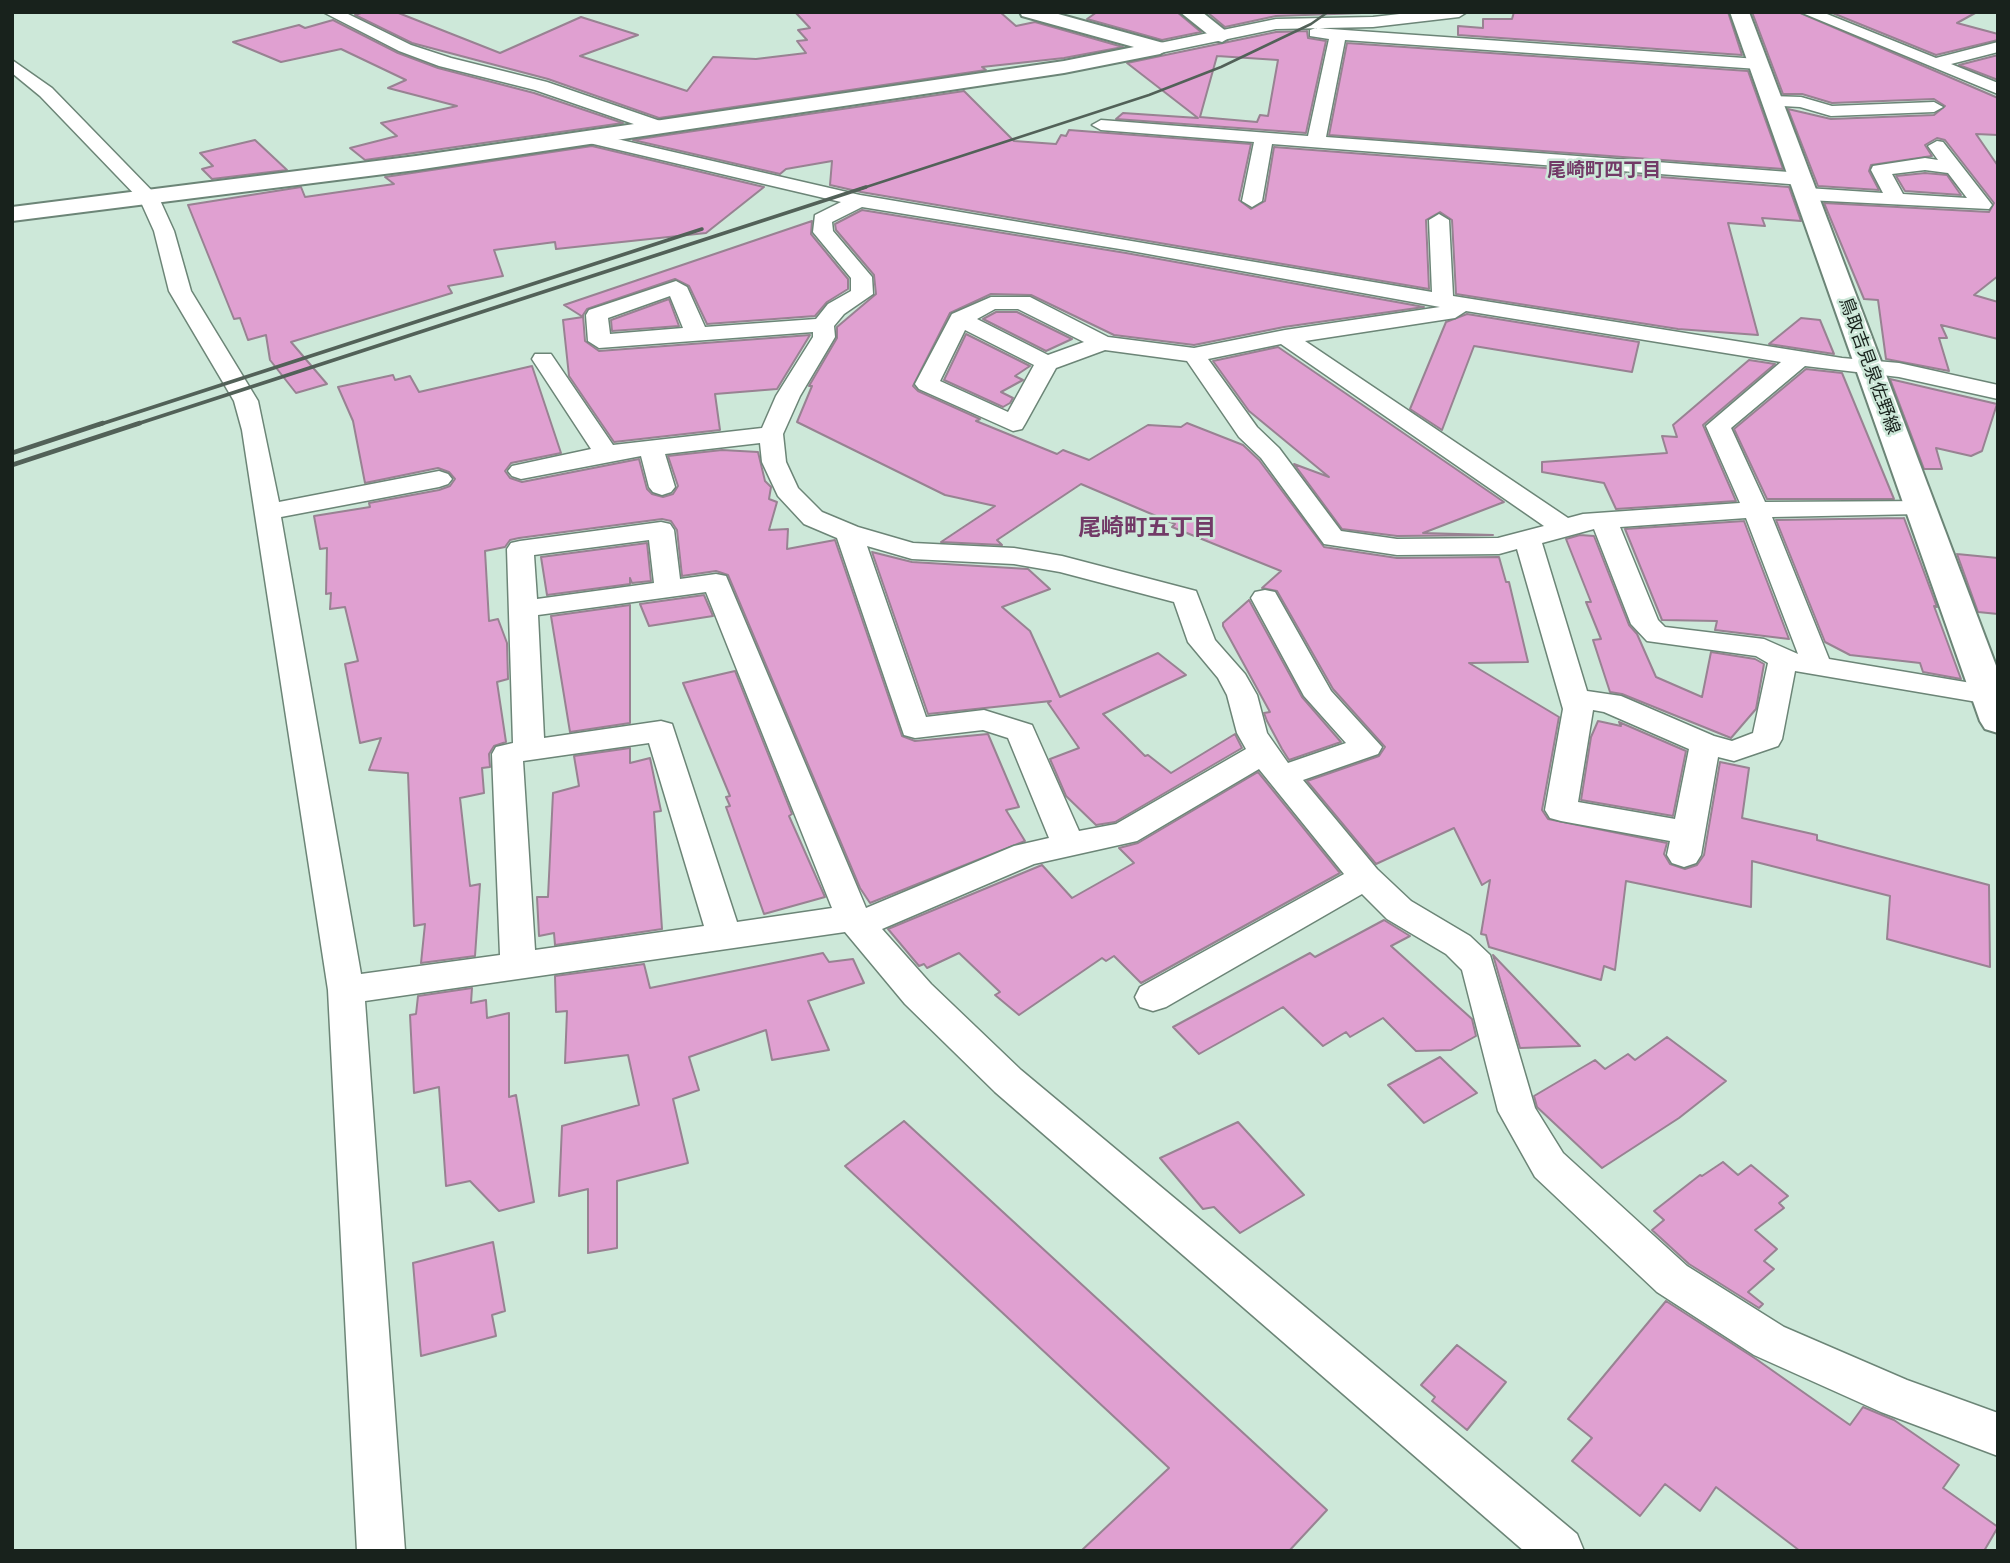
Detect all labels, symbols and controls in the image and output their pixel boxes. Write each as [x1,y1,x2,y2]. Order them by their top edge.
district label: 尾崎町四丁目 [1547,160,1661,182]
street label: 鳥取吉見泉佐野線 [1834,295,1904,437]
district label: 尾崎町五丁目 [1078,514,1216,542]

